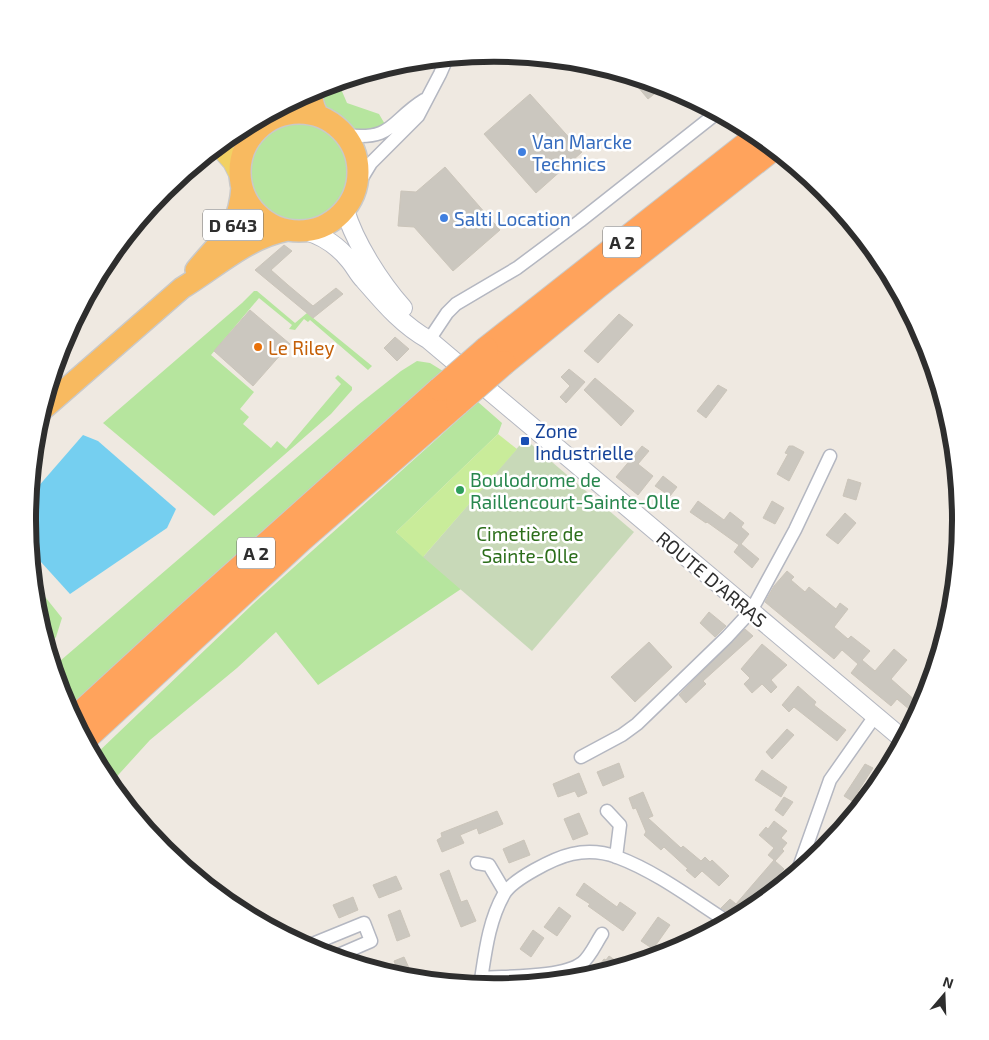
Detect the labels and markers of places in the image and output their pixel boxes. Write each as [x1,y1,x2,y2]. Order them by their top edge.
place label: Van Marcke Technics [532,130,632,175]
marker: Van Marcke Technics [516,146,528,158]
place label: Salti Location [454,207,571,230]
marker: Salti Location [438,212,450,224]
place label: Le Riley [268,336,334,359]
marker: Le Riley [252,341,264,353]
place label: Zone Industrielle [535,419,634,464]
marker: Zone Industrielle [519,435,531,447]
place label: Boulodrome de Raillencourt-Sainte-Olle [470,468,680,513]
marker: Boulodrome de Raillencourt-Sainte-Olle [454,484,466,496]

